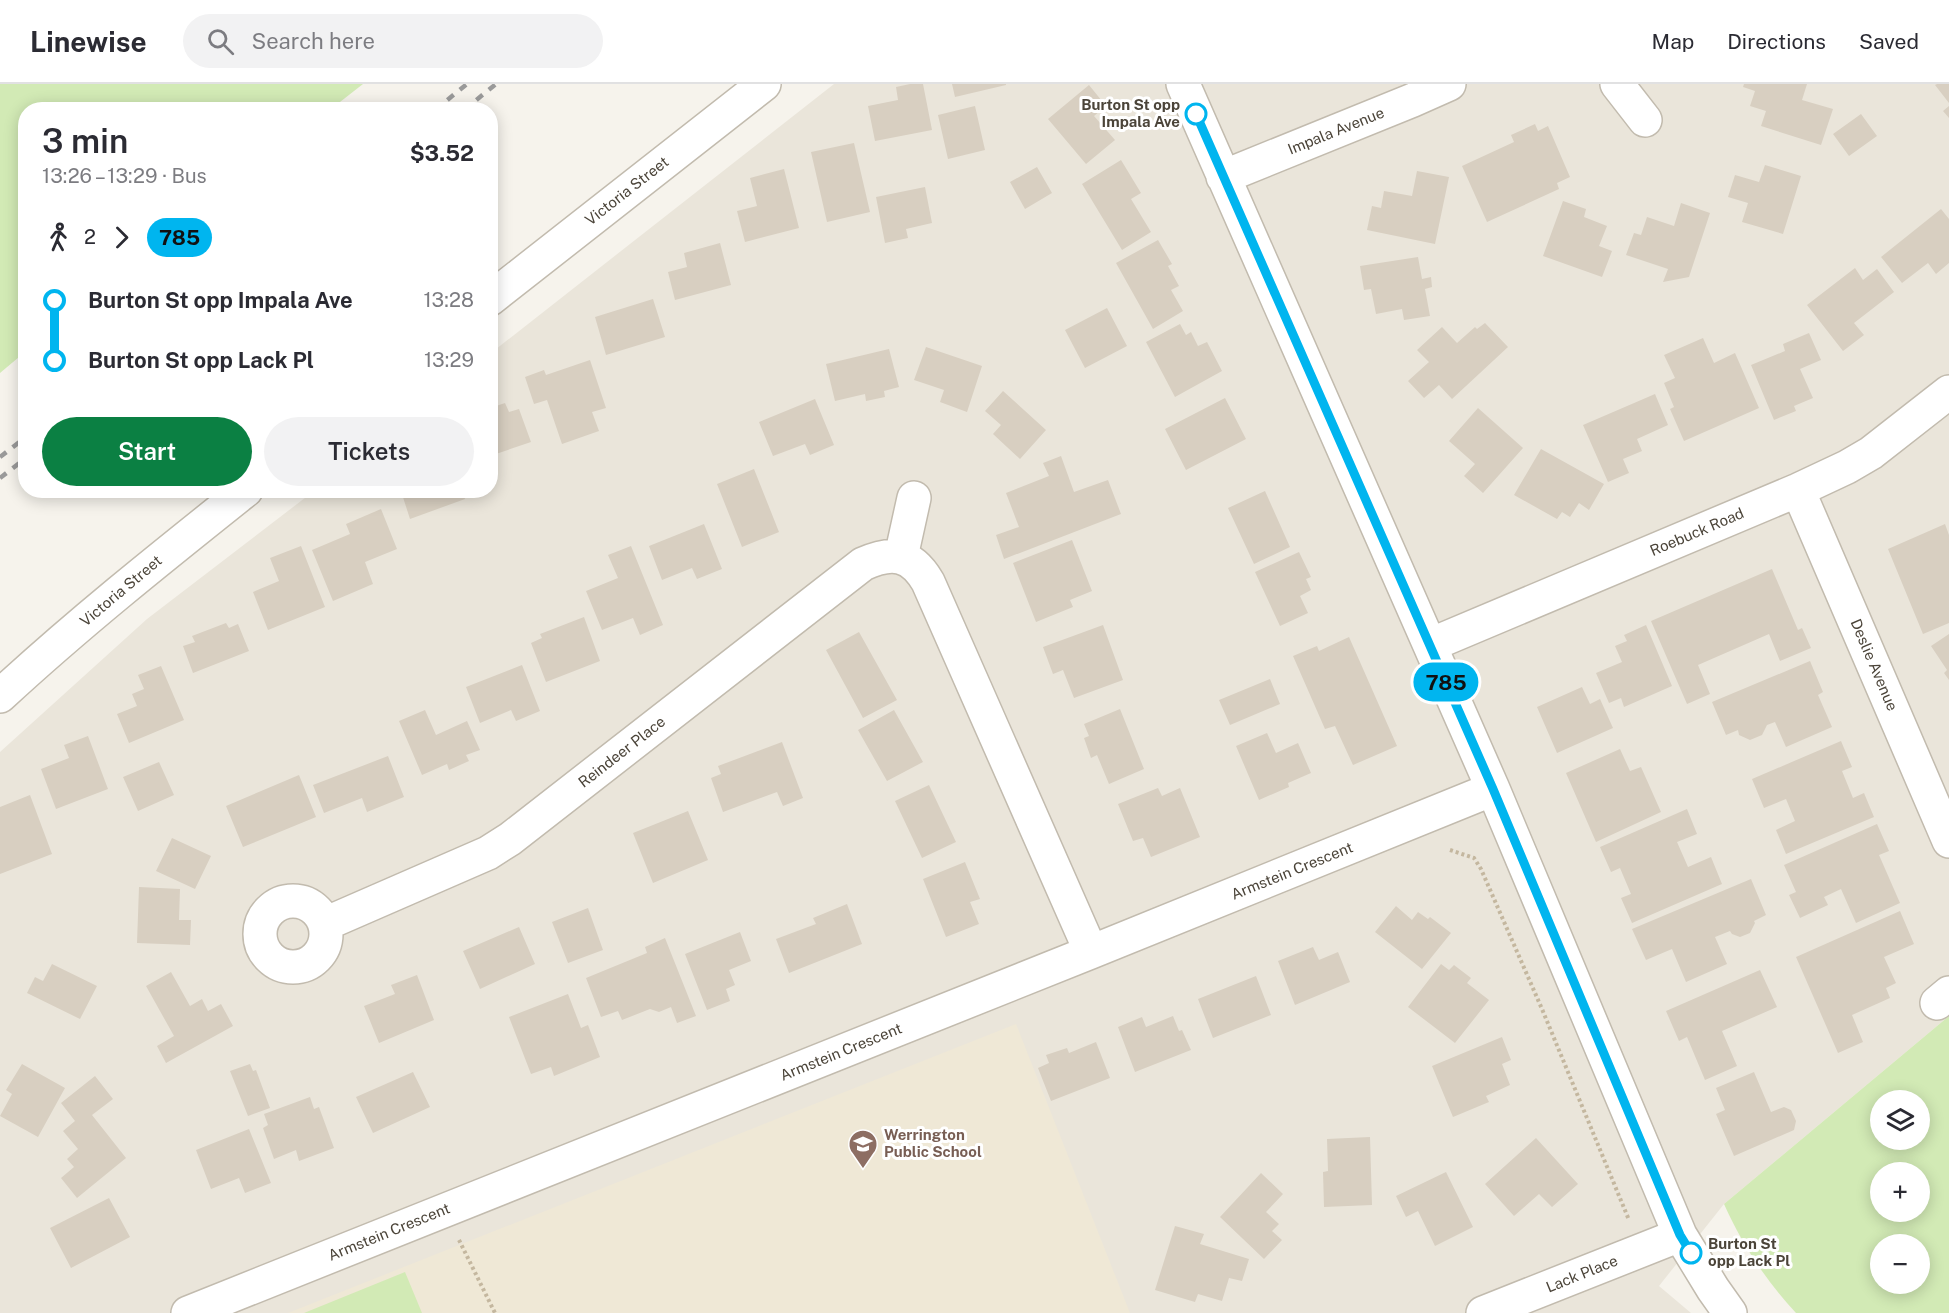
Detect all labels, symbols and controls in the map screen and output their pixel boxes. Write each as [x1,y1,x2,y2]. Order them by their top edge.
search box [183,14,603,68]
text: Linewise [30,25,147,58]
icon: search [204,25,237,58]
text: Search here [252,28,375,54]
text: Map [1652,29,1694,54]
text: Directions [1727,29,1826,54]
text: Saved [1859,29,1919,54]
place label: Burton St opp Impala Ave [1081,96,1180,130]
marker: Burton St opp Impala Ave [1185,103,1207,125]
street label: Impala Avenue [1285,103,1386,158]
text: 3 min [42,122,128,160]
text: $3.52 [410,140,474,166]
street label: Victoria Street [582,153,672,228]
text: 13:26 – 13:29 · Bus [42,164,207,188]
icon: walk [42,221,75,254]
icon: forward [105,221,138,254]
text: 2 [84,225,96,249]
text: 785 [159,225,200,250]
text: Burton St opp Impala Ave [88,287,353,313]
text: 13:28 [423,288,474,312]
text: Burton St opp Lack Pl [88,347,314,373]
text: 13:29 [424,348,474,372]
button: Start [42,417,252,486]
button: Tickets [264,417,474,486]
street label: Roebuck Road [1647,504,1746,559]
street label: Victoria Street [77,552,165,630]
street label: Deslie Avenue [1847,616,1901,713]
line badge: 785 [1412,662,1480,702]
text: 785 [1425,670,1467,695]
street label: Reindeer Place [575,713,668,791]
street label: Armstein Crescent [1228,838,1355,903]
street label: Armstein Crescent [777,1019,904,1084]
map controls [1870,1090,1930,1294]
button: layers [1870,1090,1930,1150]
place label: Werrington Public School [884,1126,982,1160]
school or university icon: Werrington Public School [847,1128,879,1170]
button: + [1870,1162,1930,1222]
street label: Armstein Crescent [325,1199,452,1264]
button: − [1870,1234,1930,1294]
place label: Burton St opp Lack Pl [1708,1235,1790,1269]
marker: Burton St opp Lack Pl [1680,1242,1702,1264]
street label: Lack Place [1544,1251,1620,1296]

